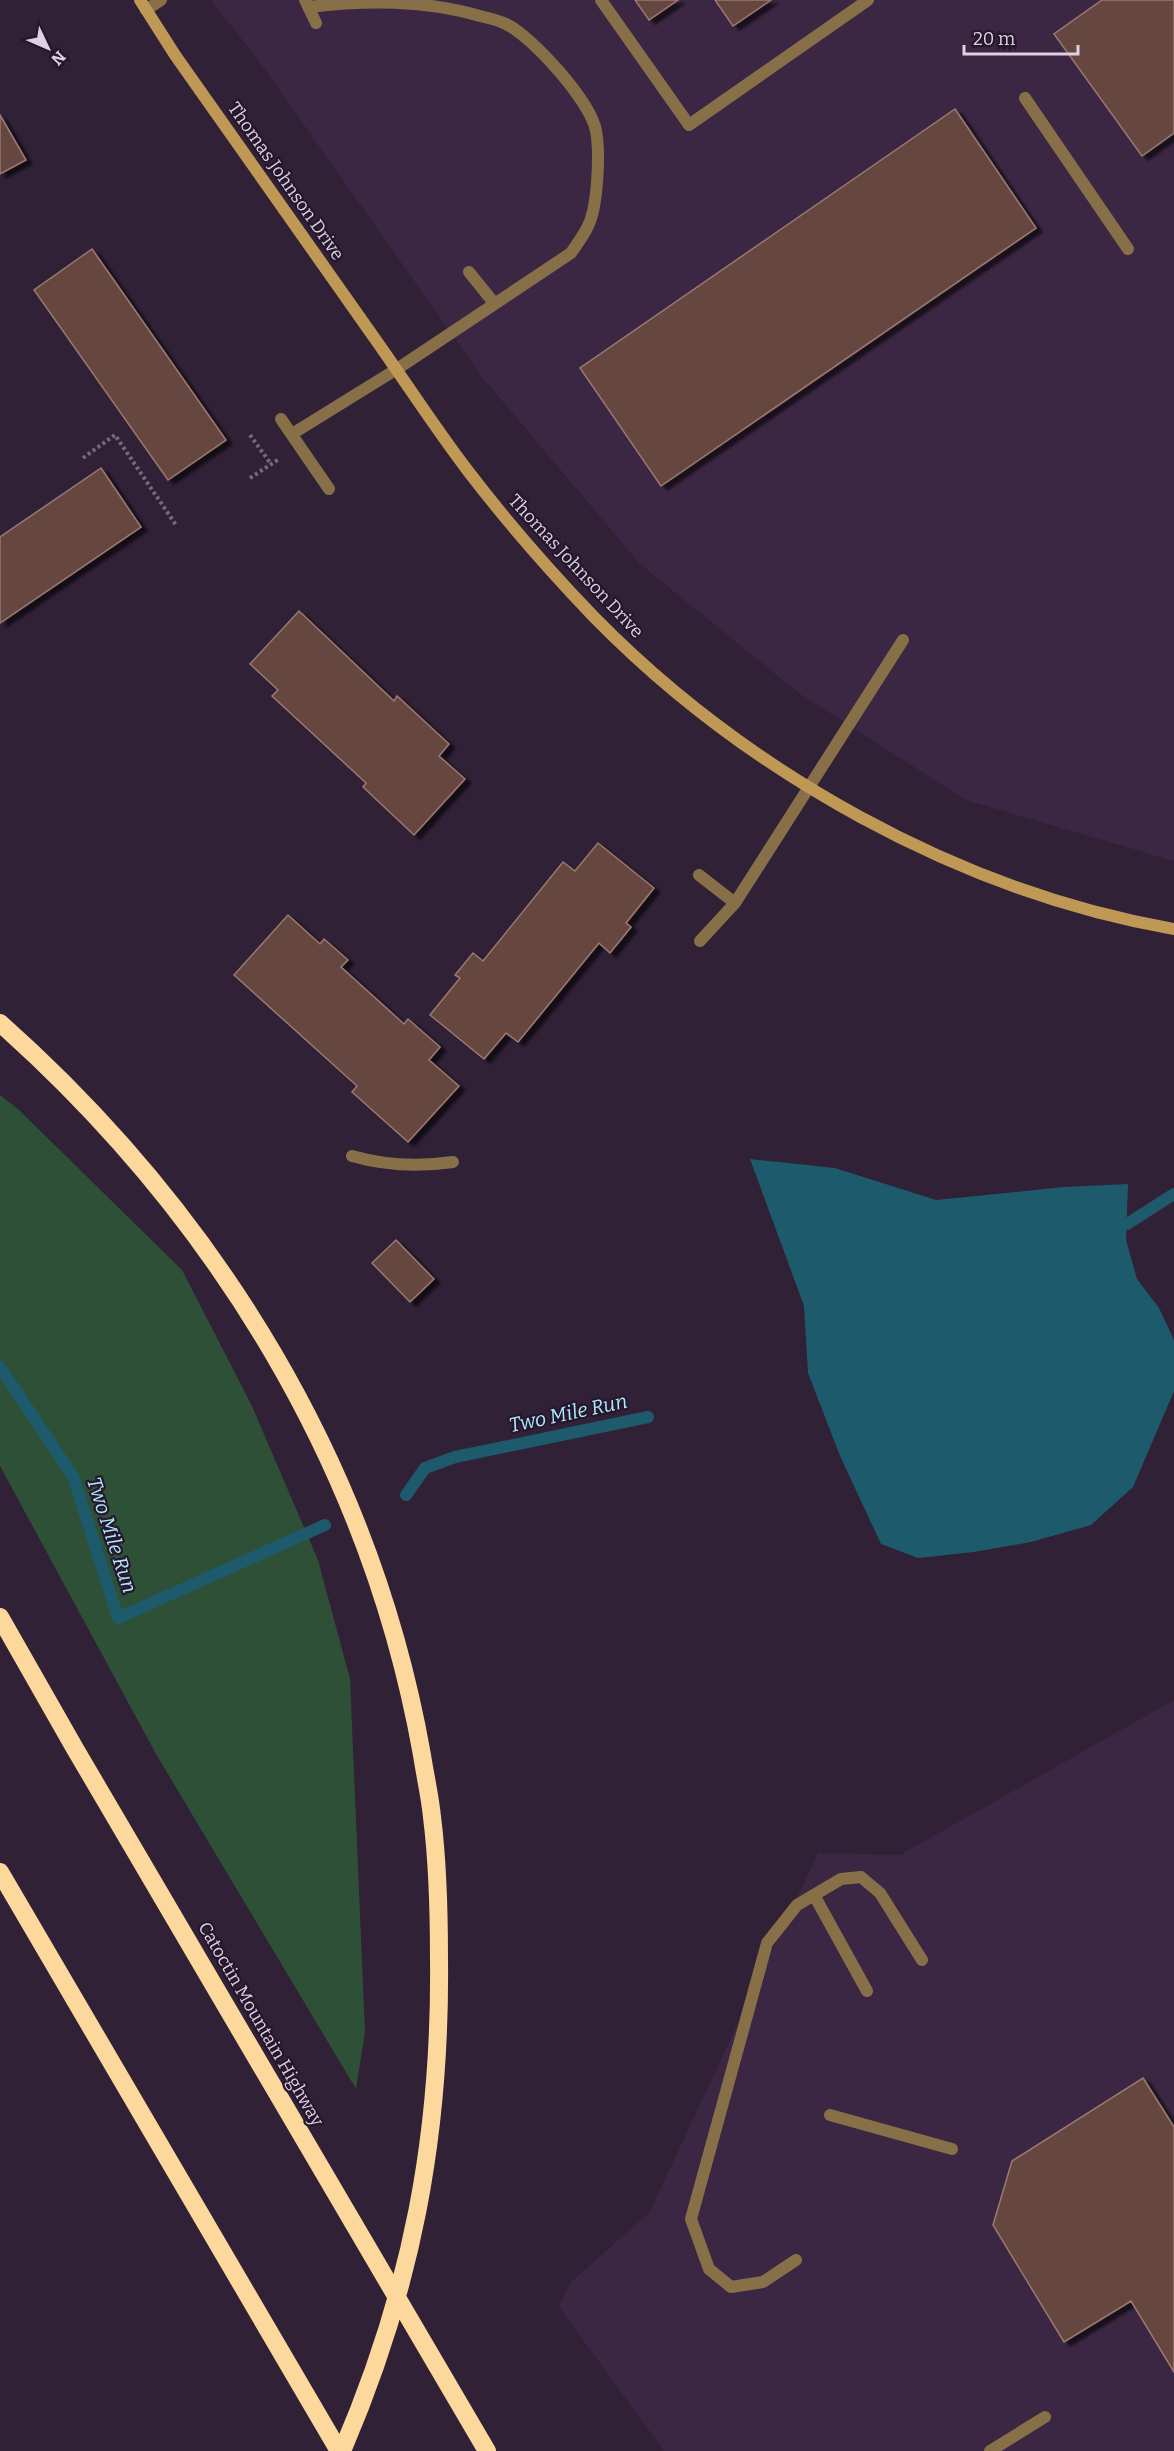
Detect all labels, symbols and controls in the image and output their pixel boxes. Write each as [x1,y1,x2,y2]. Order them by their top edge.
north arrow [18,18,78,78]
scale bar [964,18,1078,56]
text: 20 m [973,28,1015,50]
text: N [47,47,70,69]
street label: Thomas Johnson Drive [223,98,349,264]
street label: Thomas Johnson Drive [504,490,648,642]
water label: Two Mile Run [507,1389,629,1437]
water label: Two Mile Run [82,1474,142,1596]
street label: Catoctin Mountain Highway [194,1918,329,2130]

